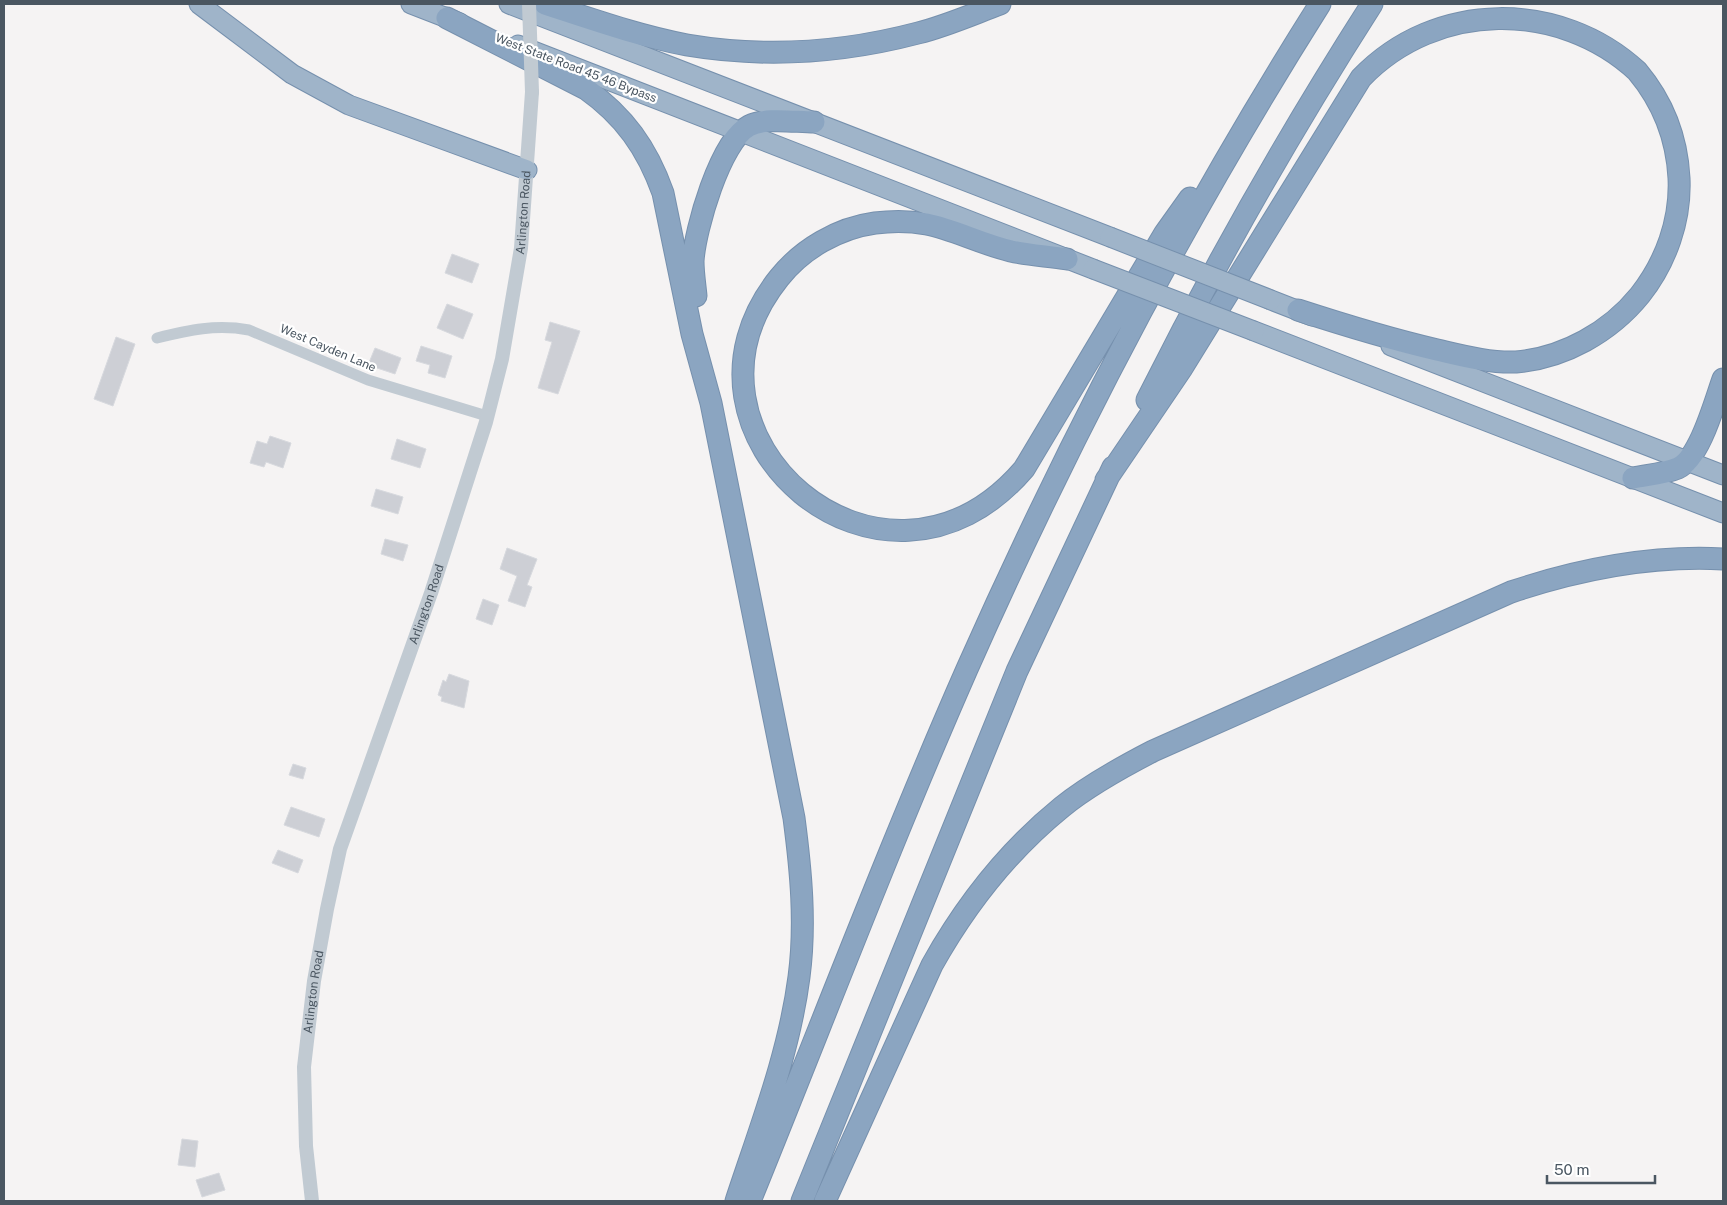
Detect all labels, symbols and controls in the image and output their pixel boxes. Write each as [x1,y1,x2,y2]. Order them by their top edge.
street label: West State Road 45 46 Bypass [493,31,659,105]
street label: Arlington Road [513,170,533,255]
street label: West Cayden Lane [278,321,378,375]
street label: Arlington Road [406,562,447,646]
street label: Arlington Road [301,949,326,1034]
scale bar [1547,1152,1654,1184]
text: 50 m [1554,1161,1589,1178]

